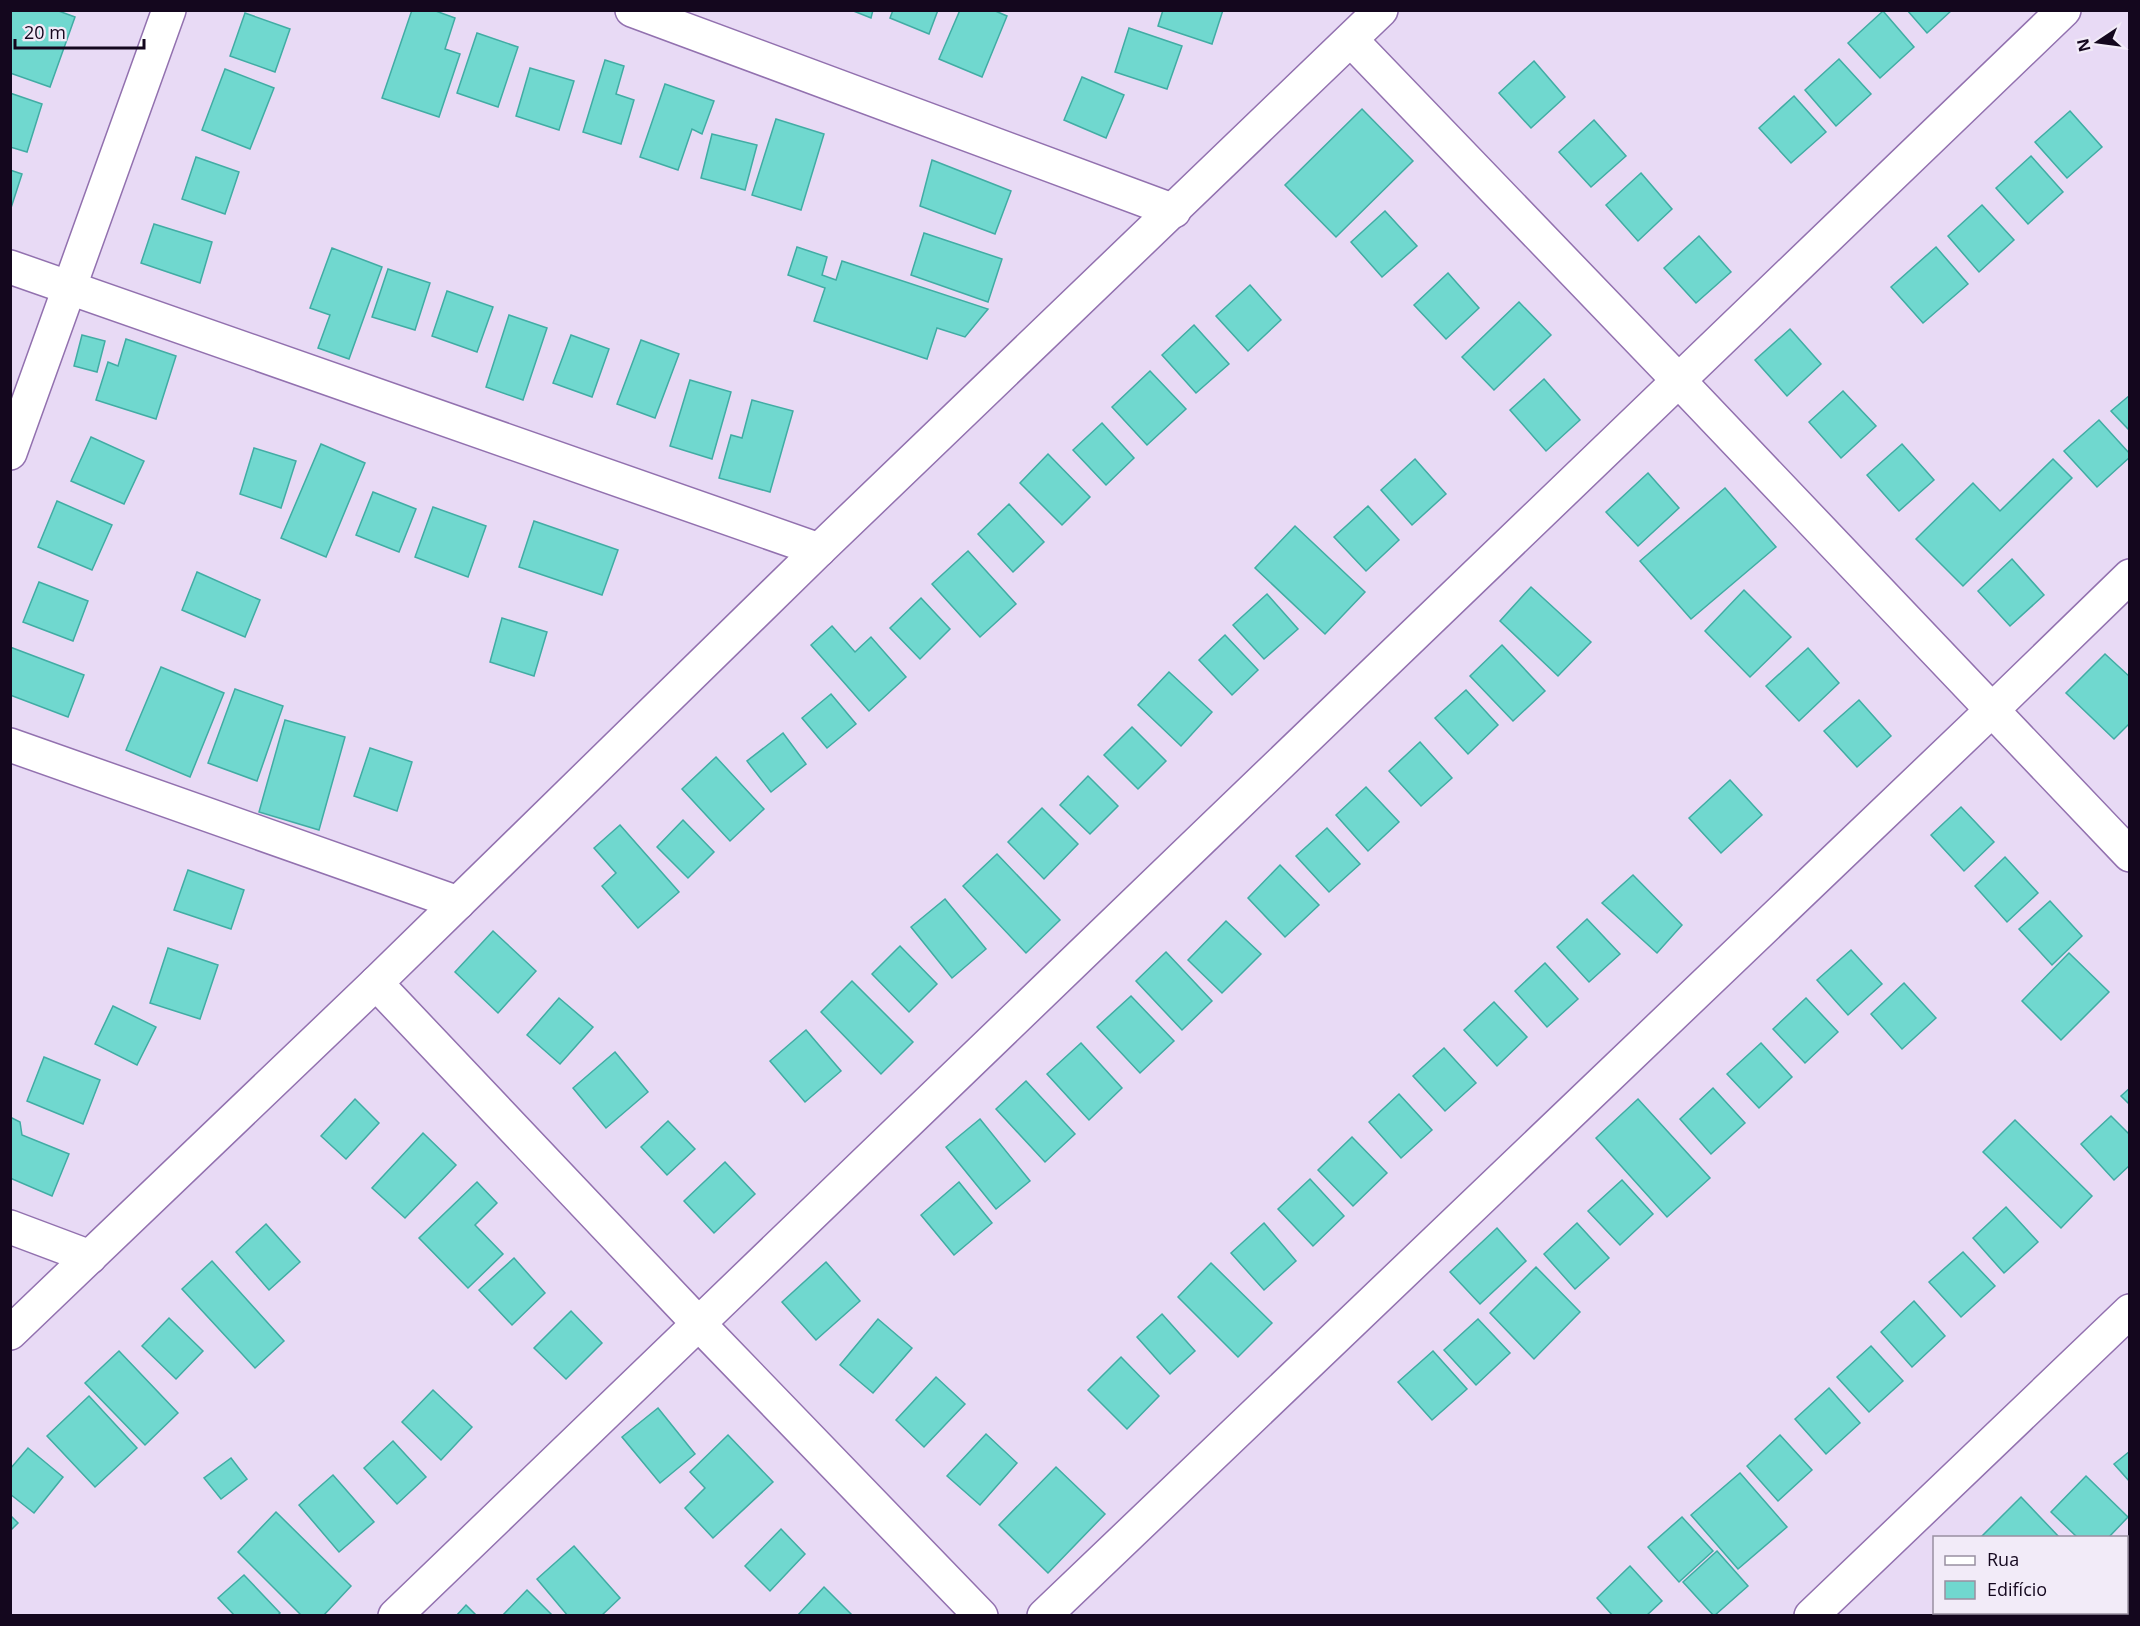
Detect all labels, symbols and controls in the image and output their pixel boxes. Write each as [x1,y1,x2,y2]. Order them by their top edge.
scale bar [15,12,144,50]
north arrow [2068,12,2128,72]
text: 20 m [24,20,66,44]
text: N [2071,37,2096,54]
legend [1933,1536,2128,1614]
text: Rua [1987,1547,2019,1571]
text: Edifício [1987,1577,2047,1601]

